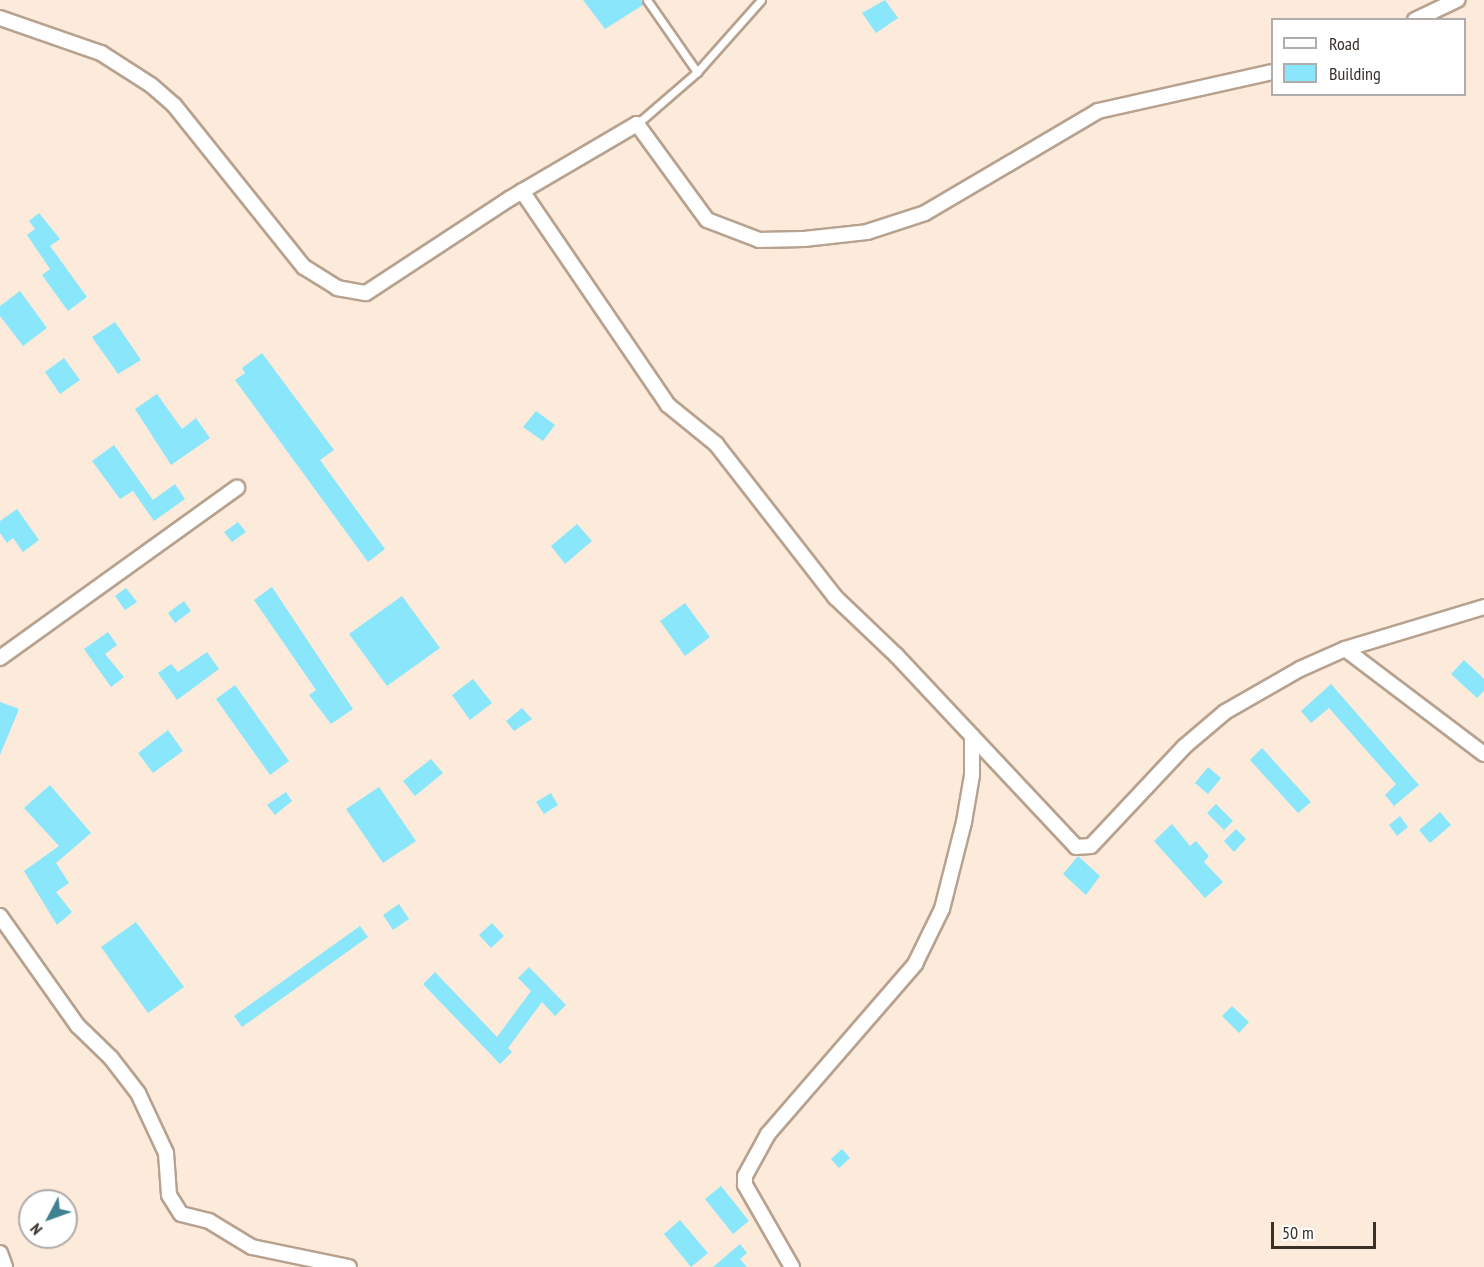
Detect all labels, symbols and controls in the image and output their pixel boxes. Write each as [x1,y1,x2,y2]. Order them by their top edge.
legend [1271,18,1466,96]
text: Road [1329,32,1360,55]
text: Building [1329,62,1381,85]
north arrow [18,1189,78,1249]
scale bar [1274,1210,1379,1248]
text: N [26,1220,46,1239]
text: 50 m [1282,1221,1314,1244]

